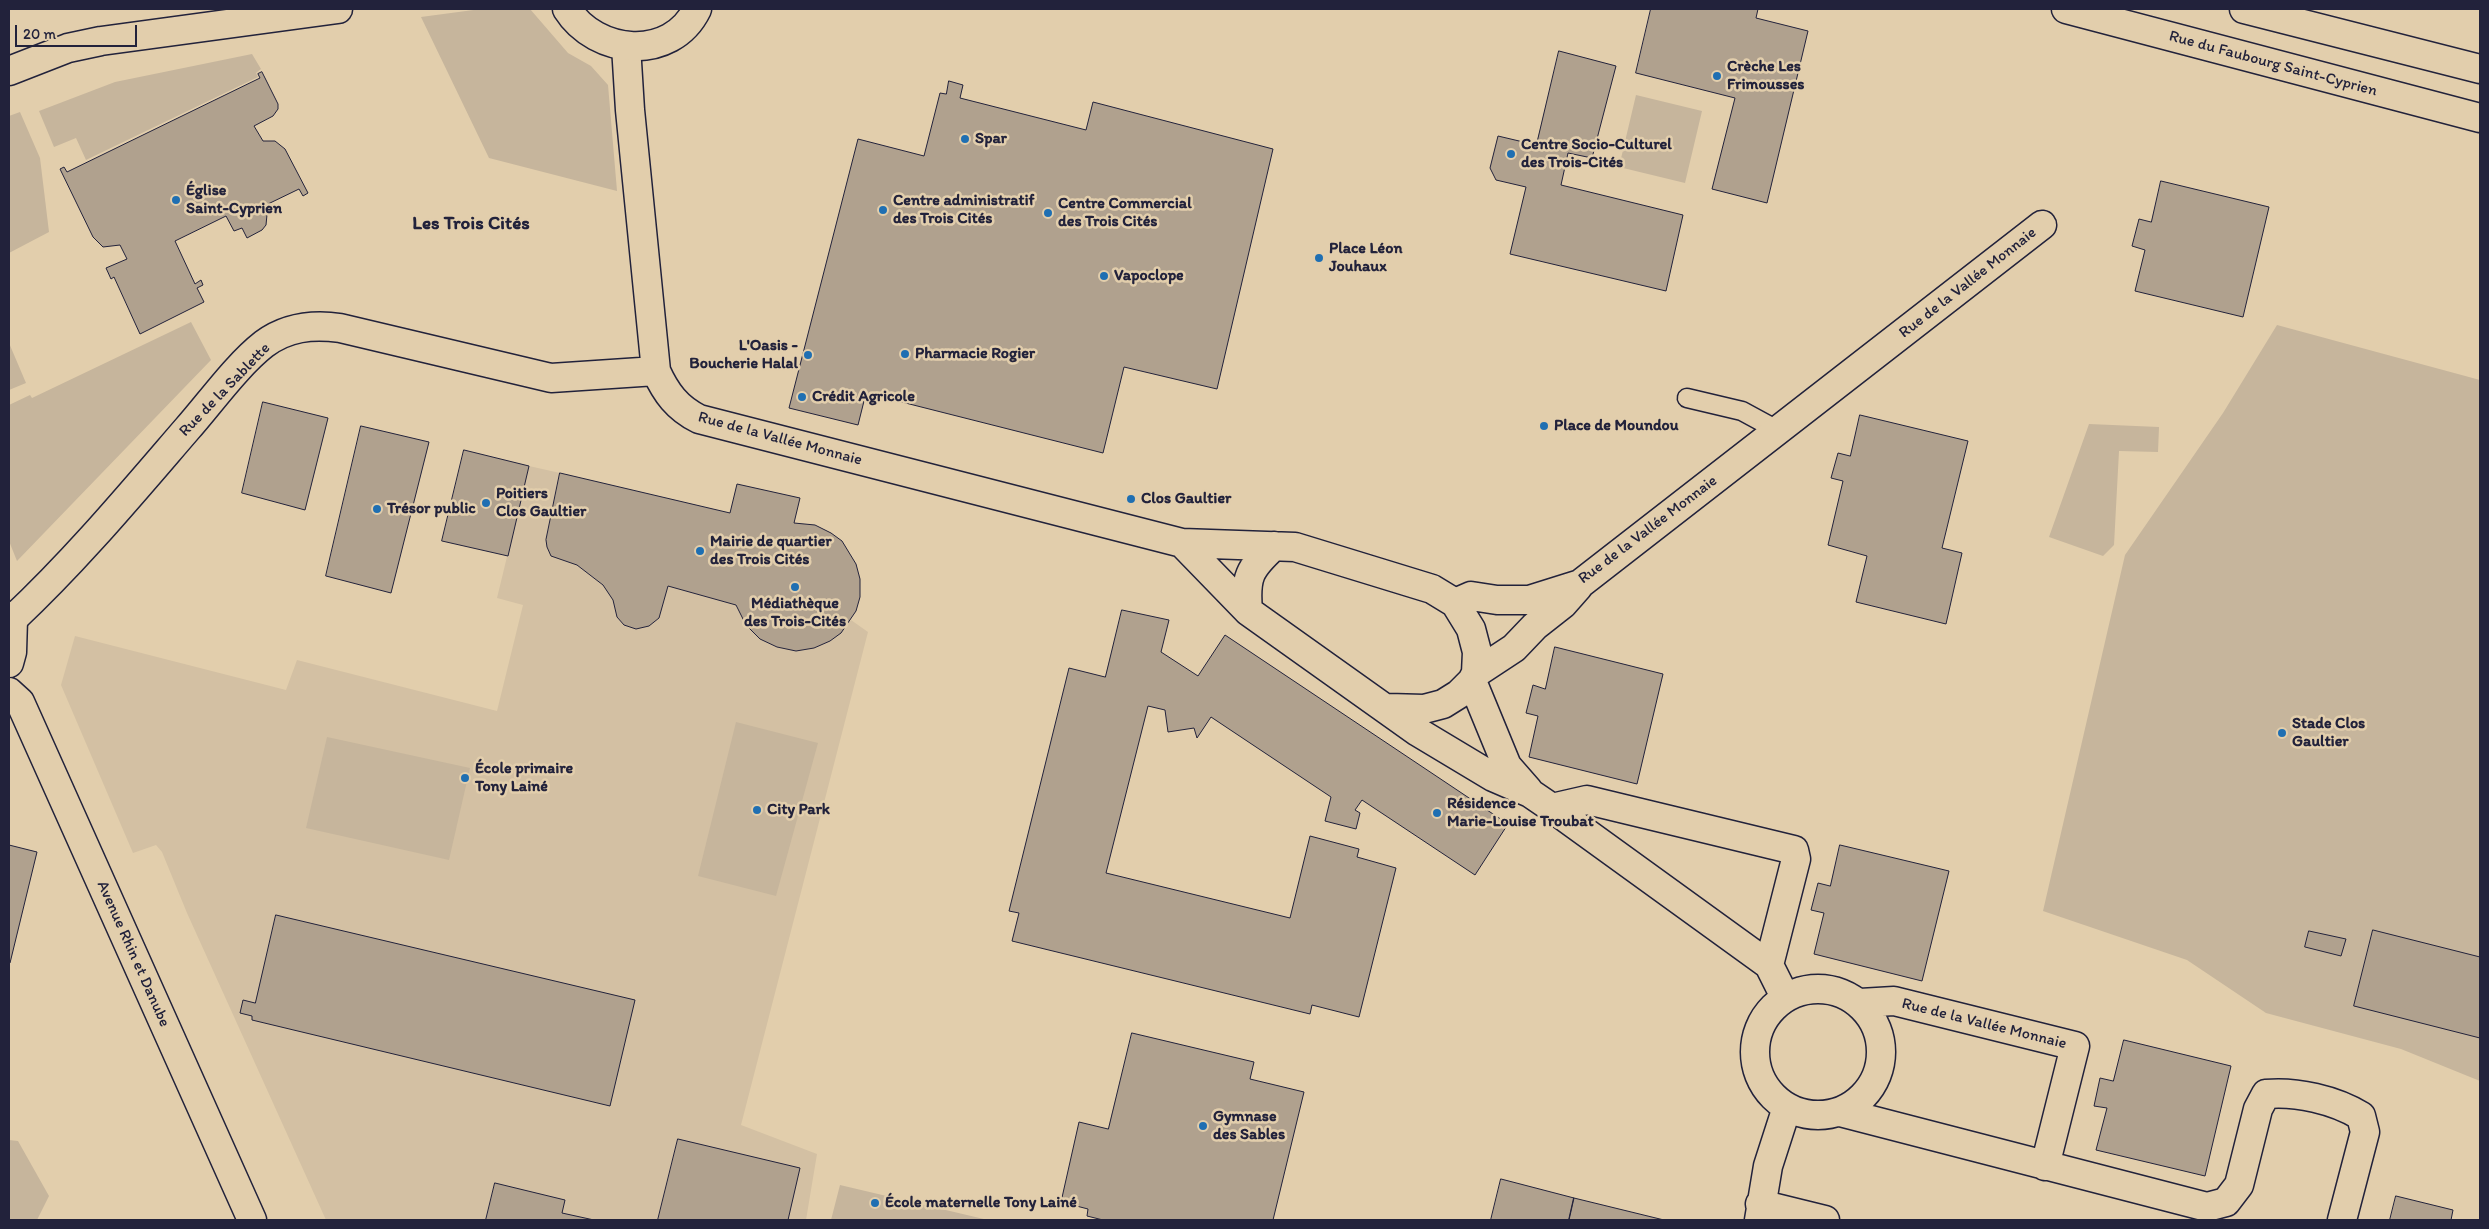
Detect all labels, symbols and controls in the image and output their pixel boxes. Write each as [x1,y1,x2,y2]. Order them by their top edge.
scale bar [18,15,140,47]
text: 20 m [23,25,56,43]
street label: Rue du Faubourg Saint-Cyprien [2167,27,2379,101]
place label: Crèche Les Frimousses [1727,57,1804,95]
marker: Crèche Les Frimousses [1711,70,1723,82]
place label: Spar [975,129,1007,149]
marker: Spar [959,133,971,145]
place label: Centre Socio-Culturel des Trois-Cités [1521,135,1672,173]
marker: Centre Socio-Culturel des Trois-Cités [1505,148,1517,160]
place label: Église Saint-Cyprien [186,181,282,219]
place label: Centre administratif des Trois Cités [893,191,1035,229]
marker: Église Saint-Cyprien [170,194,182,206]
place label: Centre Commercial des Trois Cités [1058,194,1192,232]
marker: Centre administratif des Trois Cités [877,204,889,216]
marker: Centre Commercial des Trois Cités [1042,207,1054,219]
district label: Les Trois Cités [412,213,530,235]
street label: Rue de la Vallée Monnaie [1895,223,2041,343]
place label: Place Léon Jouhaux [1329,239,1402,277]
marker: Place Léon Jouhaux [1313,252,1325,264]
place label: Vapoclope [1114,266,1184,286]
marker: Vapoclope [1098,270,1110,282]
place label: L'Oasis - Boucherie Halal [689,336,798,374]
street label: Rue de la Sablette [175,339,275,441]
place label: Pharmacie Rogier [915,344,1035,364]
marker: Pharmacie Rogier [899,348,911,360]
marker: L'Oasis - Boucherie Halal [802,349,814,361]
place label: Crédit Agricole [812,387,915,407]
marker: Crédit Agricole [796,391,808,403]
street label: Rue de la Vallée Monnaie [696,408,864,470]
place label: Place de Moundou [1554,416,1679,436]
marker: Place de Moundou [1538,420,1550,432]
street label: Rue de la Vallée Monnaie [1575,471,1721,589]
place label: Poitiers Clos Gaultier [496,484,586,522]
place label: Clos Gaultier [1141,489,1231,509]
marker: Clos Gaultier [1125,493,1137,505]
marker: Poitiers Clos Gaultier [480,497,492,509]
place label: Trésor public [387,499,476,519]
marker: Trésor public [371,503,383,515]
place label: Mairie de quartier des Trois Cités [710,532,832,570]
marker: Mairie de quartier des Trois Cités [694,545,706,557]
marker: Médiathèque des Trois-Cités [789,581,801,593]
place label: Médiathèque des Trois-Cités [744,594,846,632]
place label: Stade Clos Gaultier [2292,714,2365,752]
marker: Stade Clos Gaultier [2276,727,2288,739]
place label: École primaire Tony Lainé [475,759,573,797]
marker: École primaire Tony Lainé [459,772,471,784]
place label: Résidence Marie-Louise Troubat [1447,794,1594,832]
place label: City Park [767,800,830,820]
marker: City Park [751,804,763,816]
marker: Résidence Marie-Louise Troubat [1431,807,1443,819]
street label: Avenue Rhin et Danube [92,878,174,1030]
street label: Rue de la Vallée Monnaie [1900,994,2068,1054]
place label: Gymnase des Sables [1213,1107,1285,1145]
marker: Gymnase des Sables [1197,1120,1209,1132]
place label: École maternelle Tony Lainé [885,1193,1077,1213]
marker: École maternelle Tony Lainé [869,1197,881,1209]

